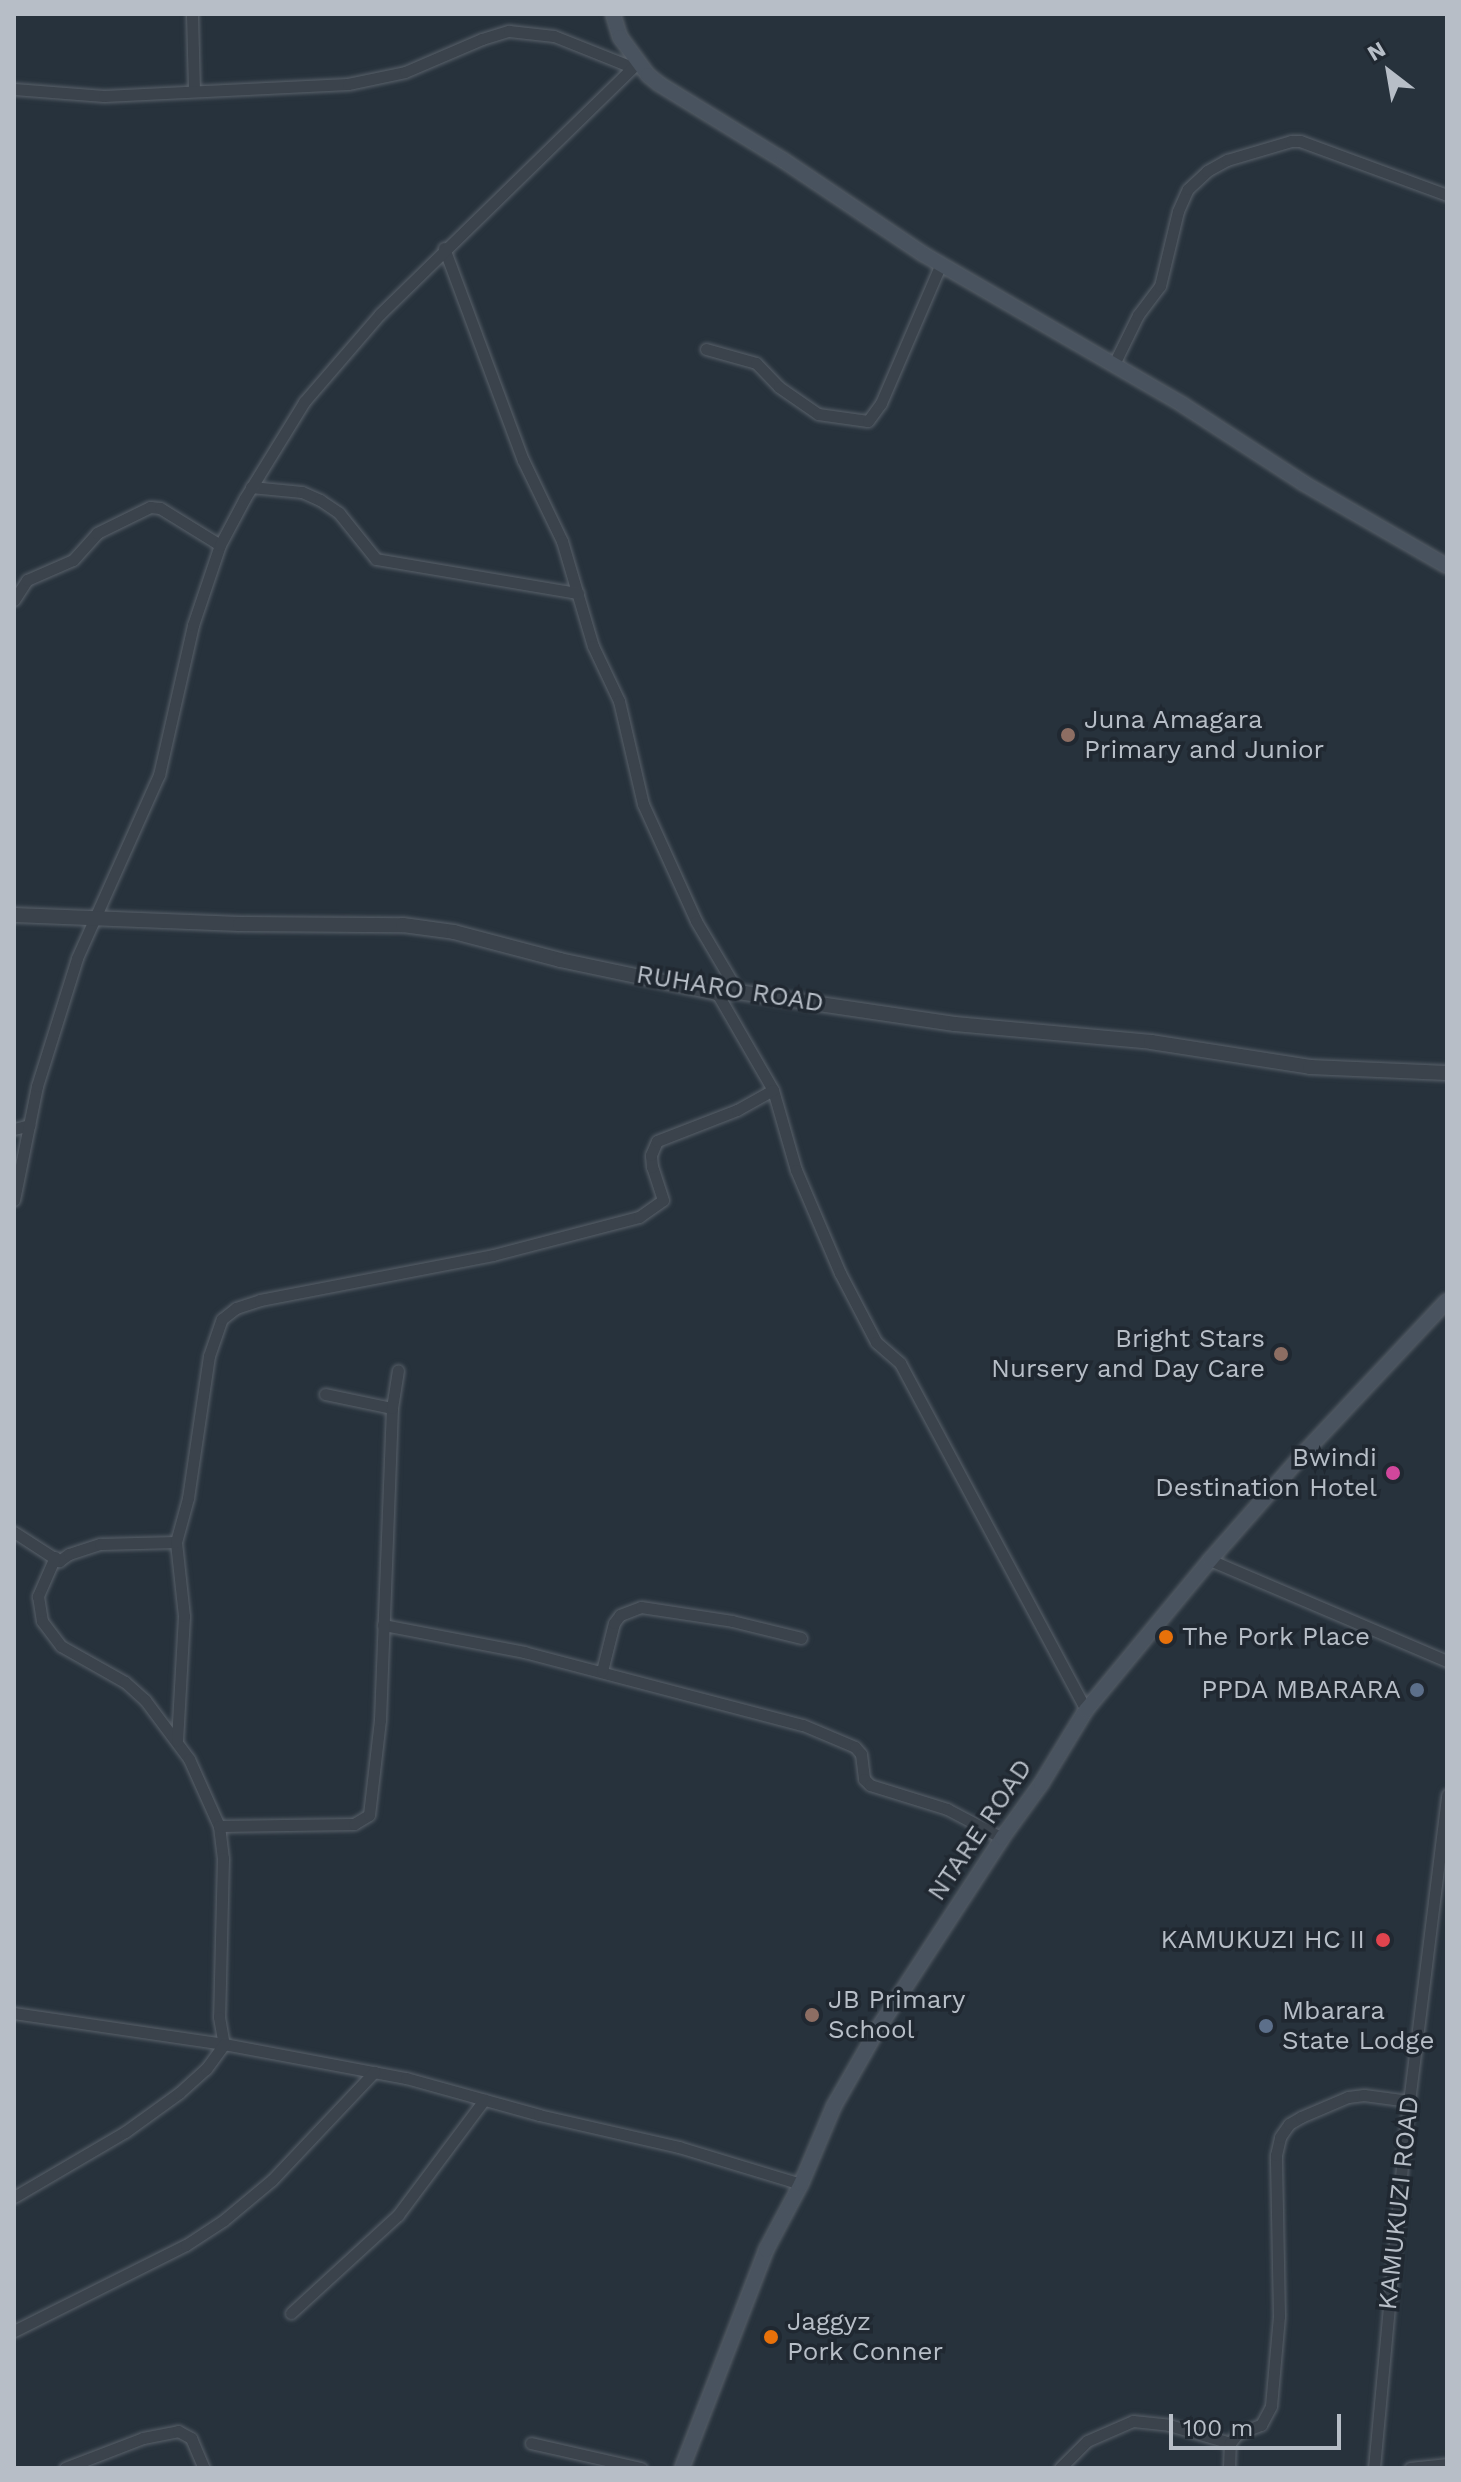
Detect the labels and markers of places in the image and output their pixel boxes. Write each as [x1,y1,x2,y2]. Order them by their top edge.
place label: Juna Amagara Primary and Junior [1084,704,1325,766]
marker: Juna Amagara Primary and Junior [1059,726,1077,744]
place label: Bright Stars Nursery and Day Care [990,1323,1265,1384]
marker: Bright Stars Nursery and Day Care [1272,1345,1290,1363]
place label: Bwindi Destination Hotel [1155,1442,1377,1504]
marker: Bwindi Destination Hotel [1384,1464,1402,1482]
place label: The Pork Place [1182,1621,1371,1653]
marker: The Pork Place [1157,1628,1175,1646]
place label: PPDA MBARARA [1200,1674,1401,1706]
marker: PPDA MBARARA [1408,1681,1426,1699]
place label: KAMUKUZI HC II [1161,1924,1365,1956]
marker: KAMUKUZI HC II [1372,1929,1394,1951]
place label: JB Primary School [828,1984,965,2046]
place label: Mbarara State Lodge [1282,1995,1434,2056]
marker: JB Primary School [803,2006,821,2024]
marker: Mbarara State Lodge [1257,2017,1275,2035]
place label: Jaggyz Pork Conner [787,2306,944,2368]
marker: Jaggyz Pork Conner [762,2328,780,2346]

